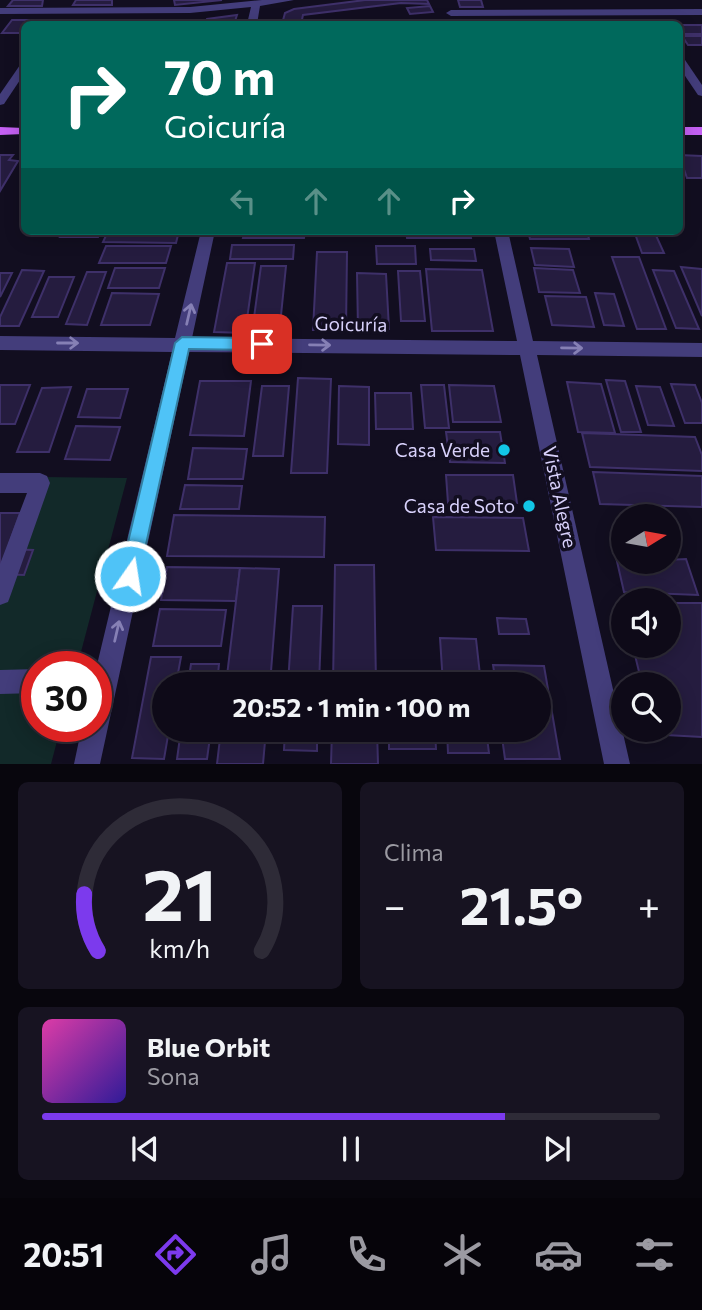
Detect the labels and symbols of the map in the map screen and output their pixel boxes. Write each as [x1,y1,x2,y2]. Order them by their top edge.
one-way arrow [183,303,196,326]
street label: Goicuría [315,311,388,336]
pin [232,314,292,374]
one-way arrow [56,336,79,350]
one-way arrow [308,338,331,352]
one-way arrow [560,342,583,355]
place label: Casa Verde [395,438,490,461]
marker: Casa Verde [496,442,512,458]
street label: Vista Alegre [538,444,582,550]
place label: Casa de Soto [404,494,515,517]
marker: Casa de Soto [521,498,537,514]
north arrow [611,504,681,574]
position arrow [93,539,167,613]
one-way arrow [111,620,124,643]
speed limit sign: 30 [21,651,112,742]

